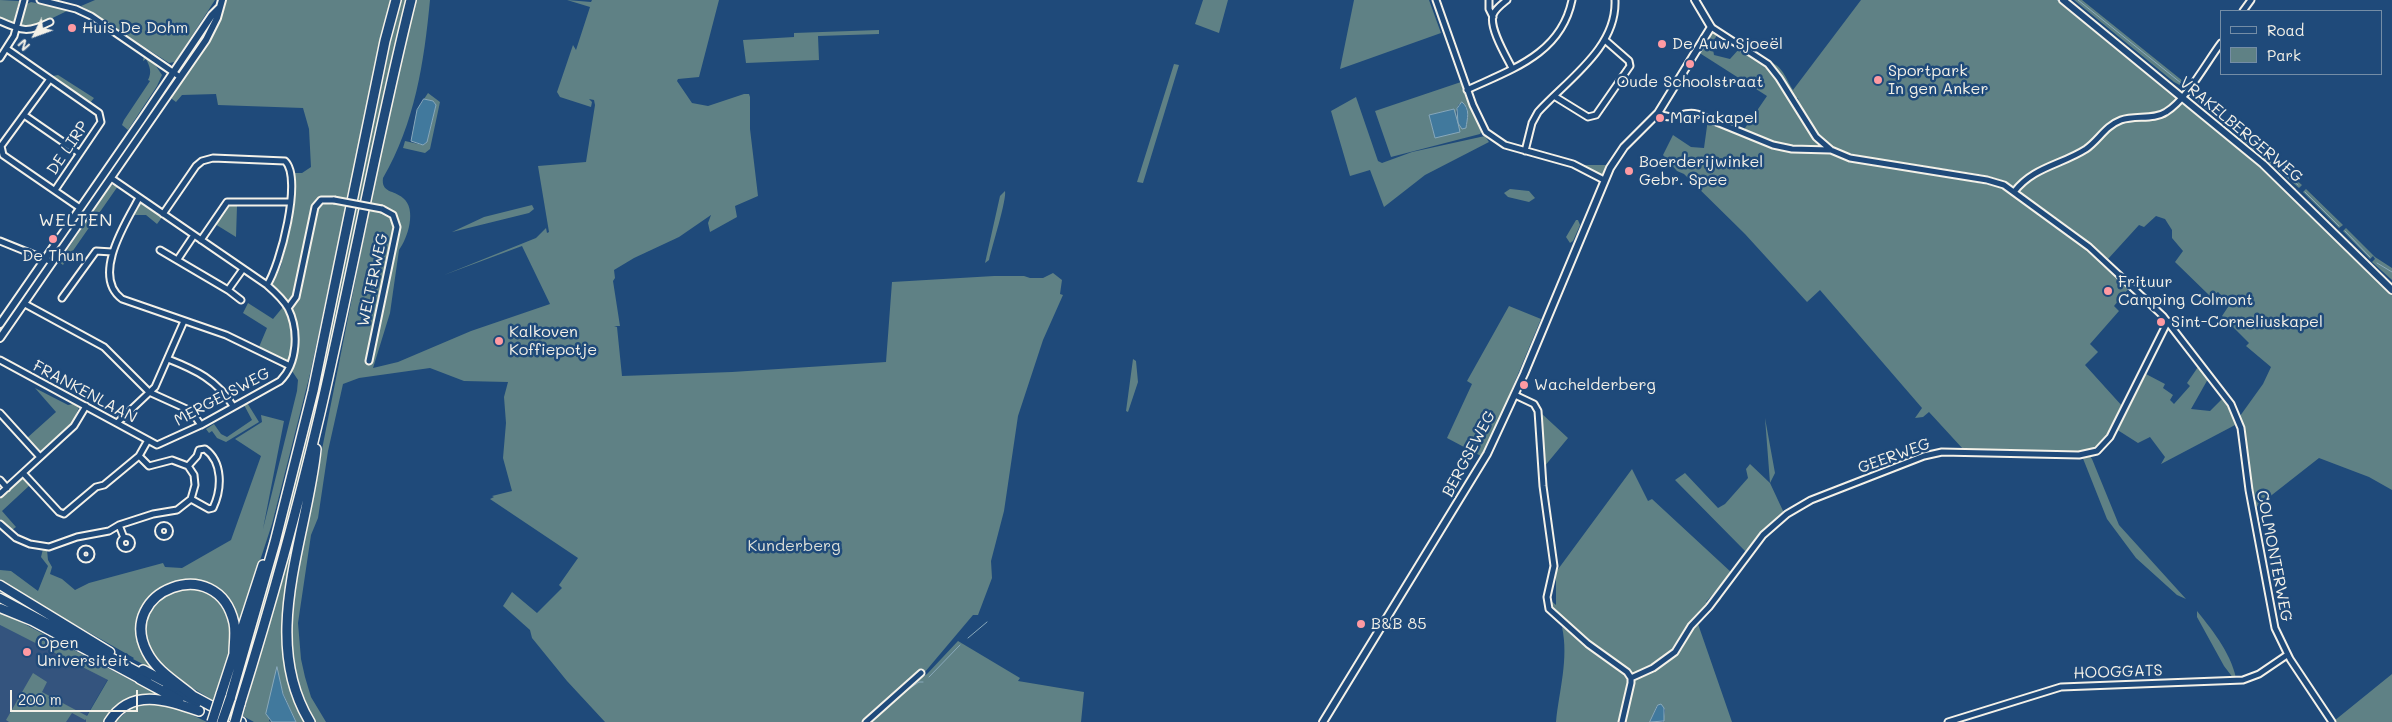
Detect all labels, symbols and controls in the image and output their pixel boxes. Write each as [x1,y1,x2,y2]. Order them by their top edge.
north arrow [10,10,60,60]
legend [2220,10,2382,75]
place label: Huis De Dohm [82,18,188,38]
text: Road [2267,20,2304,40]
marker: Huis De Dohm [66,22,78,34]
place label: De Auw Sjoeël [1672,34,1783,54]
text: N [13,35,34,56]
marker: De Auw Sjoeël [1656,38,1668,50]
text: Park [2267,45,2301,65]
marker: Oude Schoolstraat [1684,58,1696,70]
place label: Sportpark In gen Anker [1888,61,1989,99]
place label: Oude Schoolstraat [1617,72,1763,92]
street label: VRAKELBERGERWEG [2176,73,2306,187]
marker: Sportpark In gen Anker [1872,74,1884,86]
place label: Mariakapel [1670,108,1758,128]
marker: Mariakapel [1654,112,1666,124]
street label: DE LIRP [43,117,93,179]
place label: Boerderijwinkel Gebr. Spee [1639,152,1763,190]
marker: Boerderijwinkel Gebr. Spee [1623,165,1635,177]
district label: WELTEN [38,209,114,231]
street label: WELTERWEG [354,232,392,328]
marker: De Thun [47,233,59,245]
place label: De Thun [22,246,84,266]
place label: Frituur Camping Colmont [2118,272,2253,310]
marker: Frituur Camping Colmont [2102,285,2114,297]
place label: Sint-Corneliuskapel [2171,312,2323,332]
marker: Sint-Corneliuskapel [2155,316,2167,328]
place label: Kalkoven Koffiepotje [509,322,597,360]
marker: Kalkoven Koffiepotje [493,335,505,347]
street label: FRANKENLAAN [30,356,140,428]
street label: MERGELSWEG [171,364,273,430]
place label: Wachelderberg [1534,375,1656,395]
marker: Wachelderberg [1518,379,1530,391]
street label: BERGSEWEG [1438,408,1500,500]
street label: GEERWEG [1855,434,1933,478]
street label: COLMONTERWEG [2252,489,2296,623]
park label: Kunderberg [748,536,840,556]
place label: B&B 85 [1371,614,1427,634]
marker: B&B 85 [1355,618,1367,630]
place label: Open Universiteit [37,633,129,671]
marker: Open Universiteit [21,646,33,658]
street label: HOOGGATS [2073,661,2163,683]
scale bar [12,680,140,712]
text: 200 m [18,689,62,709]

